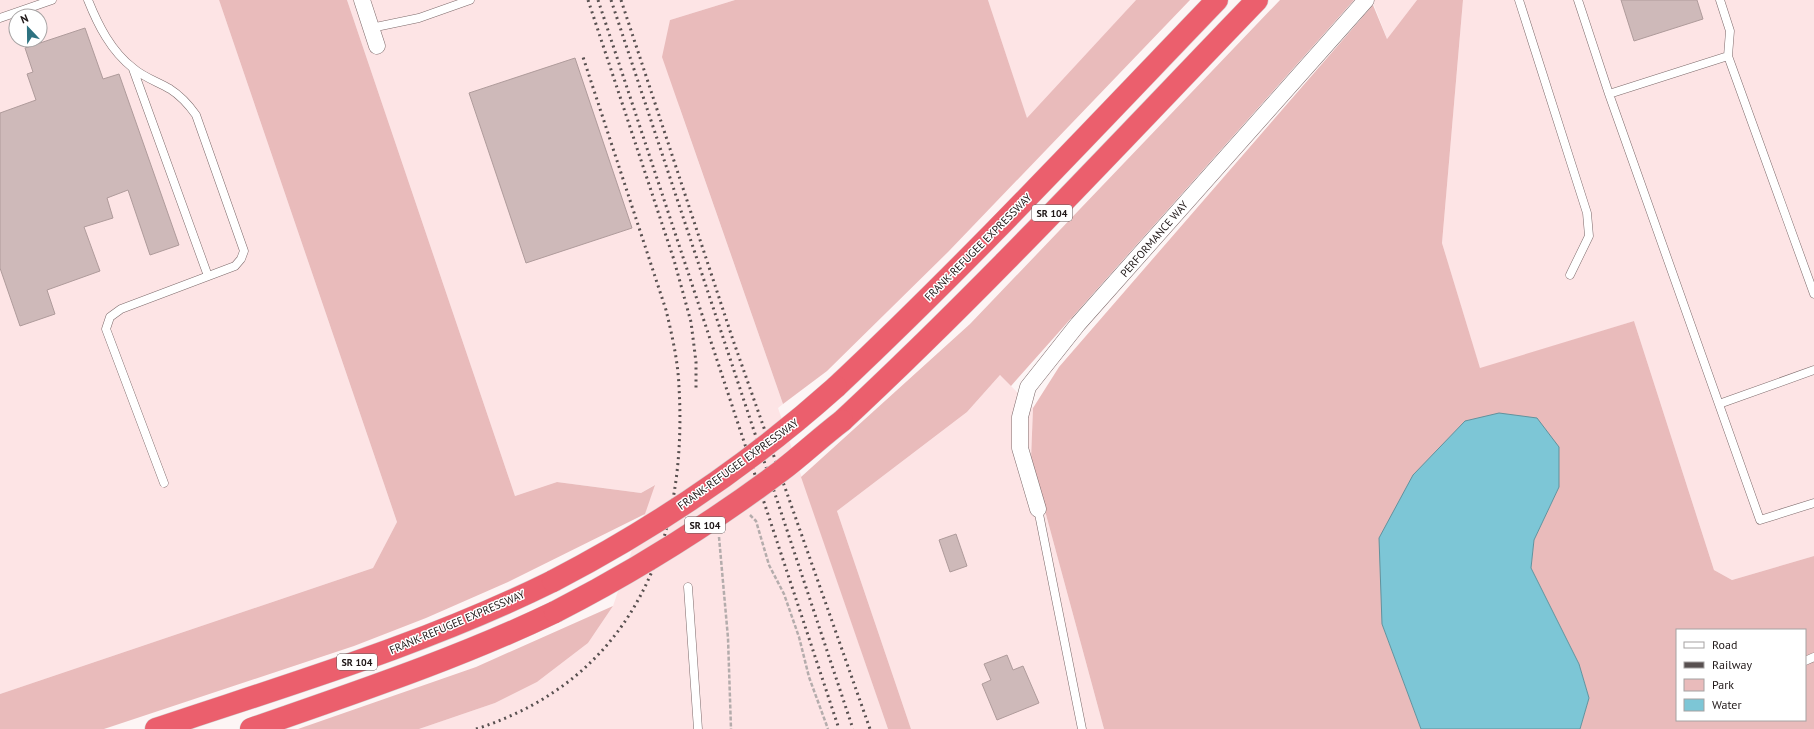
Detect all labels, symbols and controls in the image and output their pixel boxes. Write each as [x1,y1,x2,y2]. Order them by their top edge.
north arrow [8,8,48,48]
text: N [18,11,30,27]
street label: FRANK-REFUGEE EXPRESSWAY [921,190,1035,304]
street label: PERFORMANCE WAY [1117,197,1191,280]
road number: SR 104 [1032,205,1072,221]
street label: FRANK-REFUGEE EXPRESSWAY [675,415,802,513]
road number: SR 104 [685,517,725,533]
street label: FRANK-REFUGEE EXPRESSWAY [387,587,528,657]
legend [1676,629,1806,721]
text: Road [1712,637,1737,652]
road number: SR 104 [337,654,377,670]
text: Railway [1712,657,1752,672]
text: Park [1712,677,1734,692]
text: Water [1712,697,1742,712]

